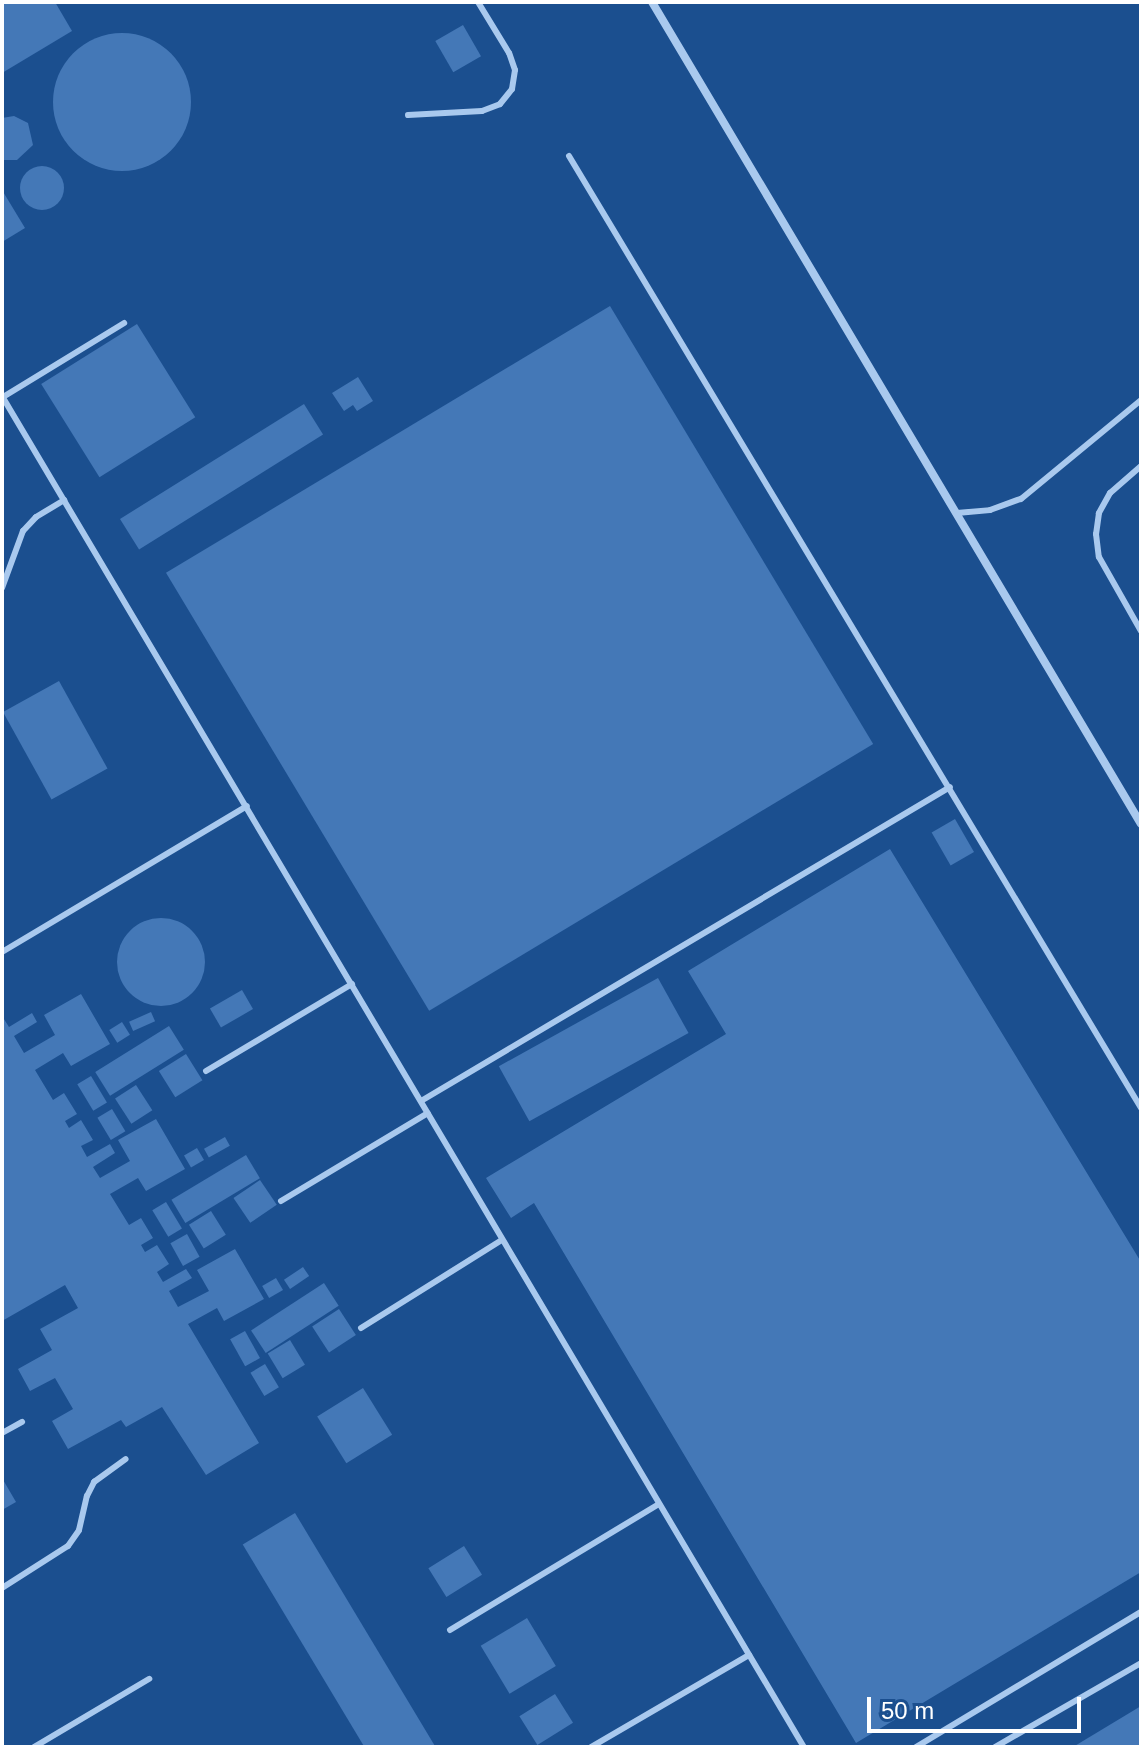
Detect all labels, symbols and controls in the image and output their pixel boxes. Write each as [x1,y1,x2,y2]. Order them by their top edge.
scale bar [871,1681,1085,1731]
text: 50 m [881,1697,934,1724]

